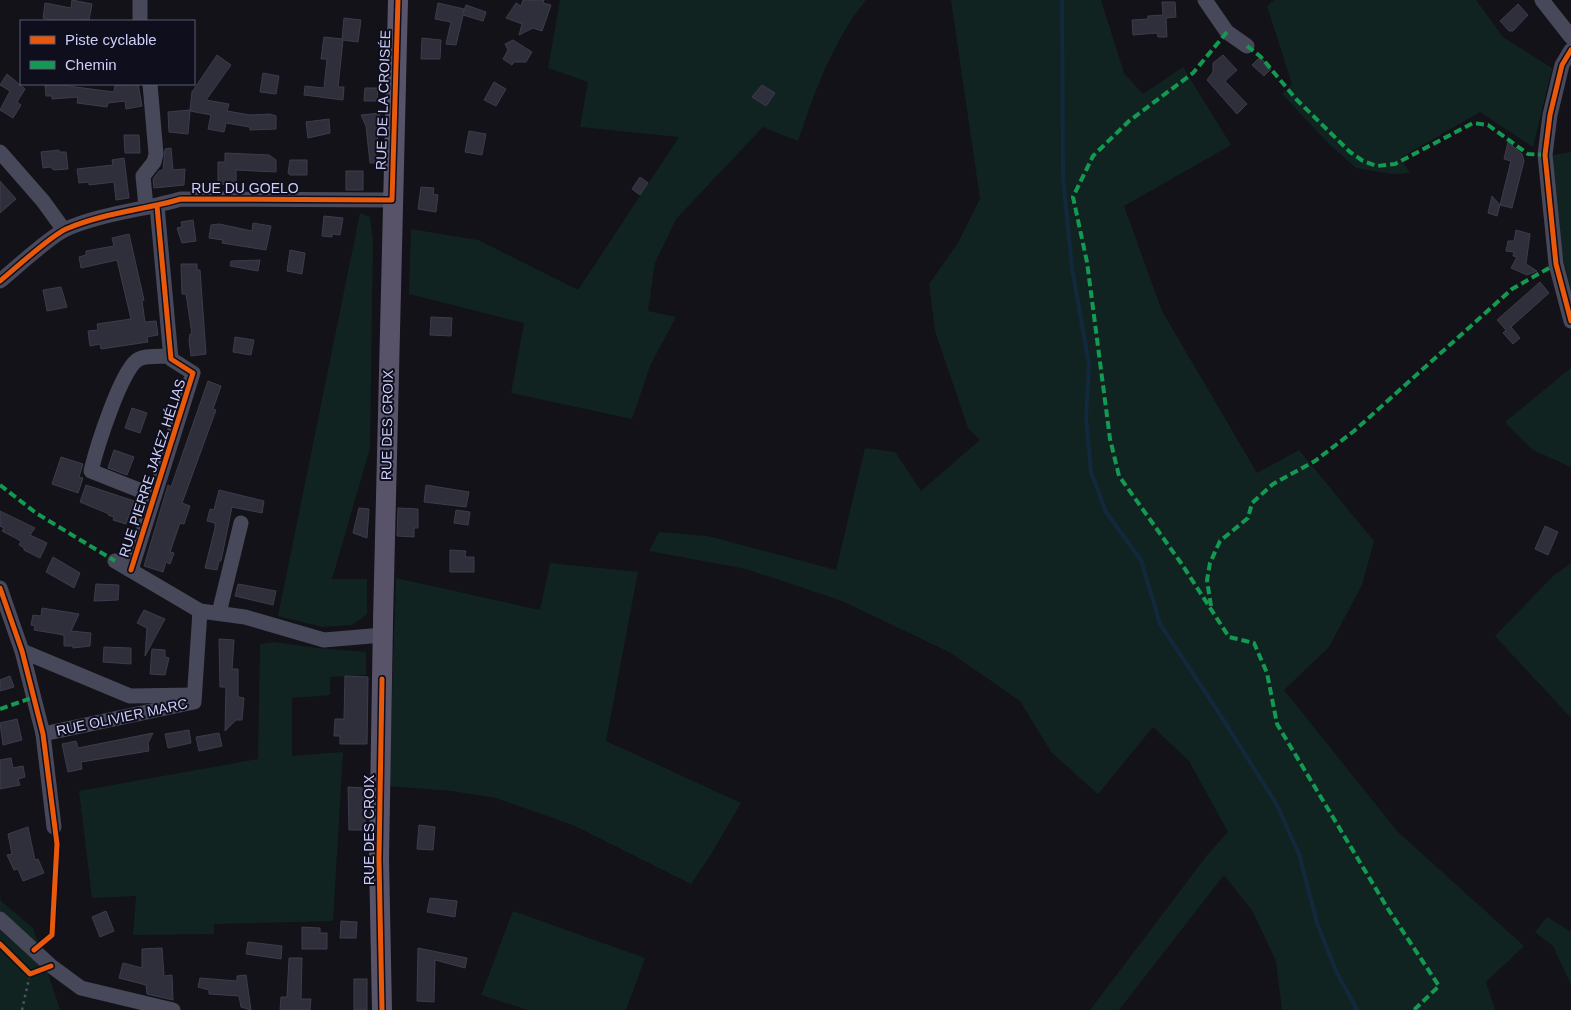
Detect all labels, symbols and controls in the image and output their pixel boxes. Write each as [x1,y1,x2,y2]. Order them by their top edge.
legend [20,20,195,85]
street label: RUE DE LA CROISÉE [373,30,393,170]
text: Piste cyclable [65,31,157,48]
text: Chemin [65,56,117,73]
street label: RUE DU GOELO [191,180,299,196]
street label: RUE DES CROIX [378,369,396,480]
street label: RUE PIERRE JAKEZ HÉLIAS [116,377,188,559]
street label: RUE OLIVIER MARC [55,695,189,739]
street label: RUE DES CROIX [361,774,377,885]

